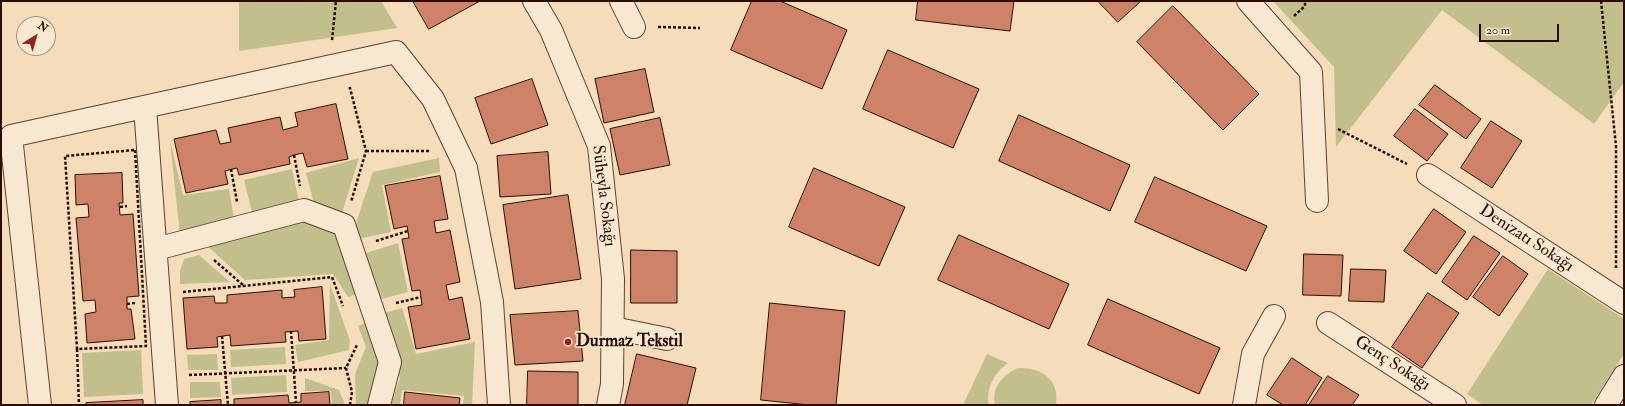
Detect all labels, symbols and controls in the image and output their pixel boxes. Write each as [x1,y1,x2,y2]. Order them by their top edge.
north arrow [16,16,56,56]
scale bar [1481,16,1561,42]
text: N [35,19,51,35]
text: 20 m [1486,23,1510,38]
street label: Süheyla Sokağı [587,144,619,248]
street label: Denizatı Sokağı [1475,201,1577,277]
place label: Durmaz Tekstil [576,332,683,352]
street label: Genç Sokağı [1350,332,1434,396]
marker: Durmaz Tekstil [563,337,573,347]

